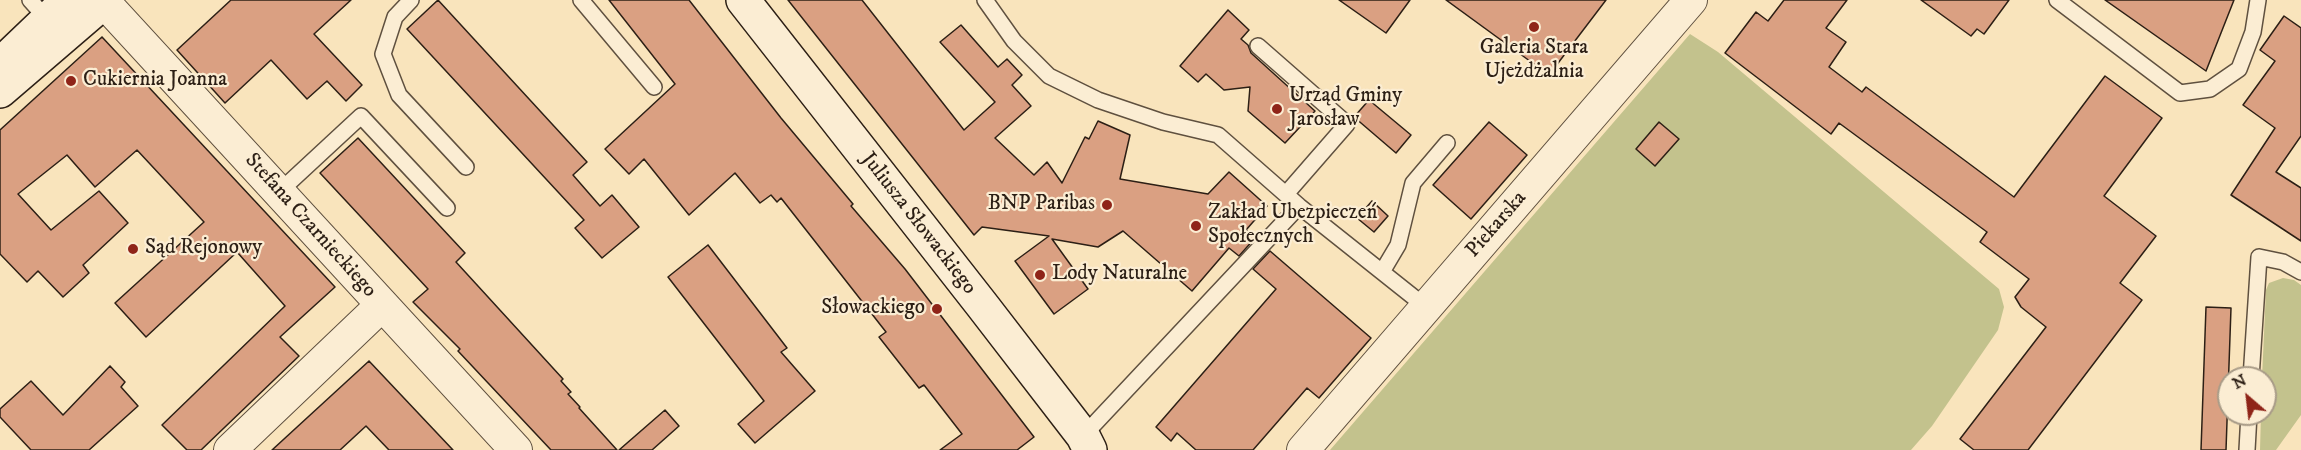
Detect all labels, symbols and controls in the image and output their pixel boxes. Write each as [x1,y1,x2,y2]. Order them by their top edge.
marker: Galeria Stara Ujeżdżalnia [1527,20,1541,34]
place label: Galeria Stara Ujeżdżalnia [1480,36,1588,86]
place label: Cukiernia Joanna [83,68,227,94]
marker: Cukiernia Joanna [64,74,78,88]
place label: Urząd Gminy Jarosław [1289,84,1402,134]
marker: Urząd Gminy Jarosław [1270,102,1284,116]
street label: Juliusza Słowackiego [855,148,981,300]
street label: Stefana Czarnieckiego [239,149,381,303]
street label: Piekarska [1461,187,1533,263]
place label: BNP Paribas [988,192,1095,218]
marker: BNP Paribas [1100,198,1114,212]
place label: Zakład Ubezpieczeń Społecznych [1208,201,1377,251]
marker: Zakład Ubezpieczeń Społecznych [1189,219,1203,233]
place label: Sąd Rejonowy [145,236,262,262]
marker: Sąd Rejonowy [126,242,140,256]
place label: Lody Naturalne [1052,262,1187,288]
marker: Lody Naturalne [1033,268,1047,282]
place label: Słowackiego [821,296,925,322]
marker: Słowackiego [930,302,944,316]
north arrow [2217,366,2277,426]
text: N [2229,370,2250,394]

